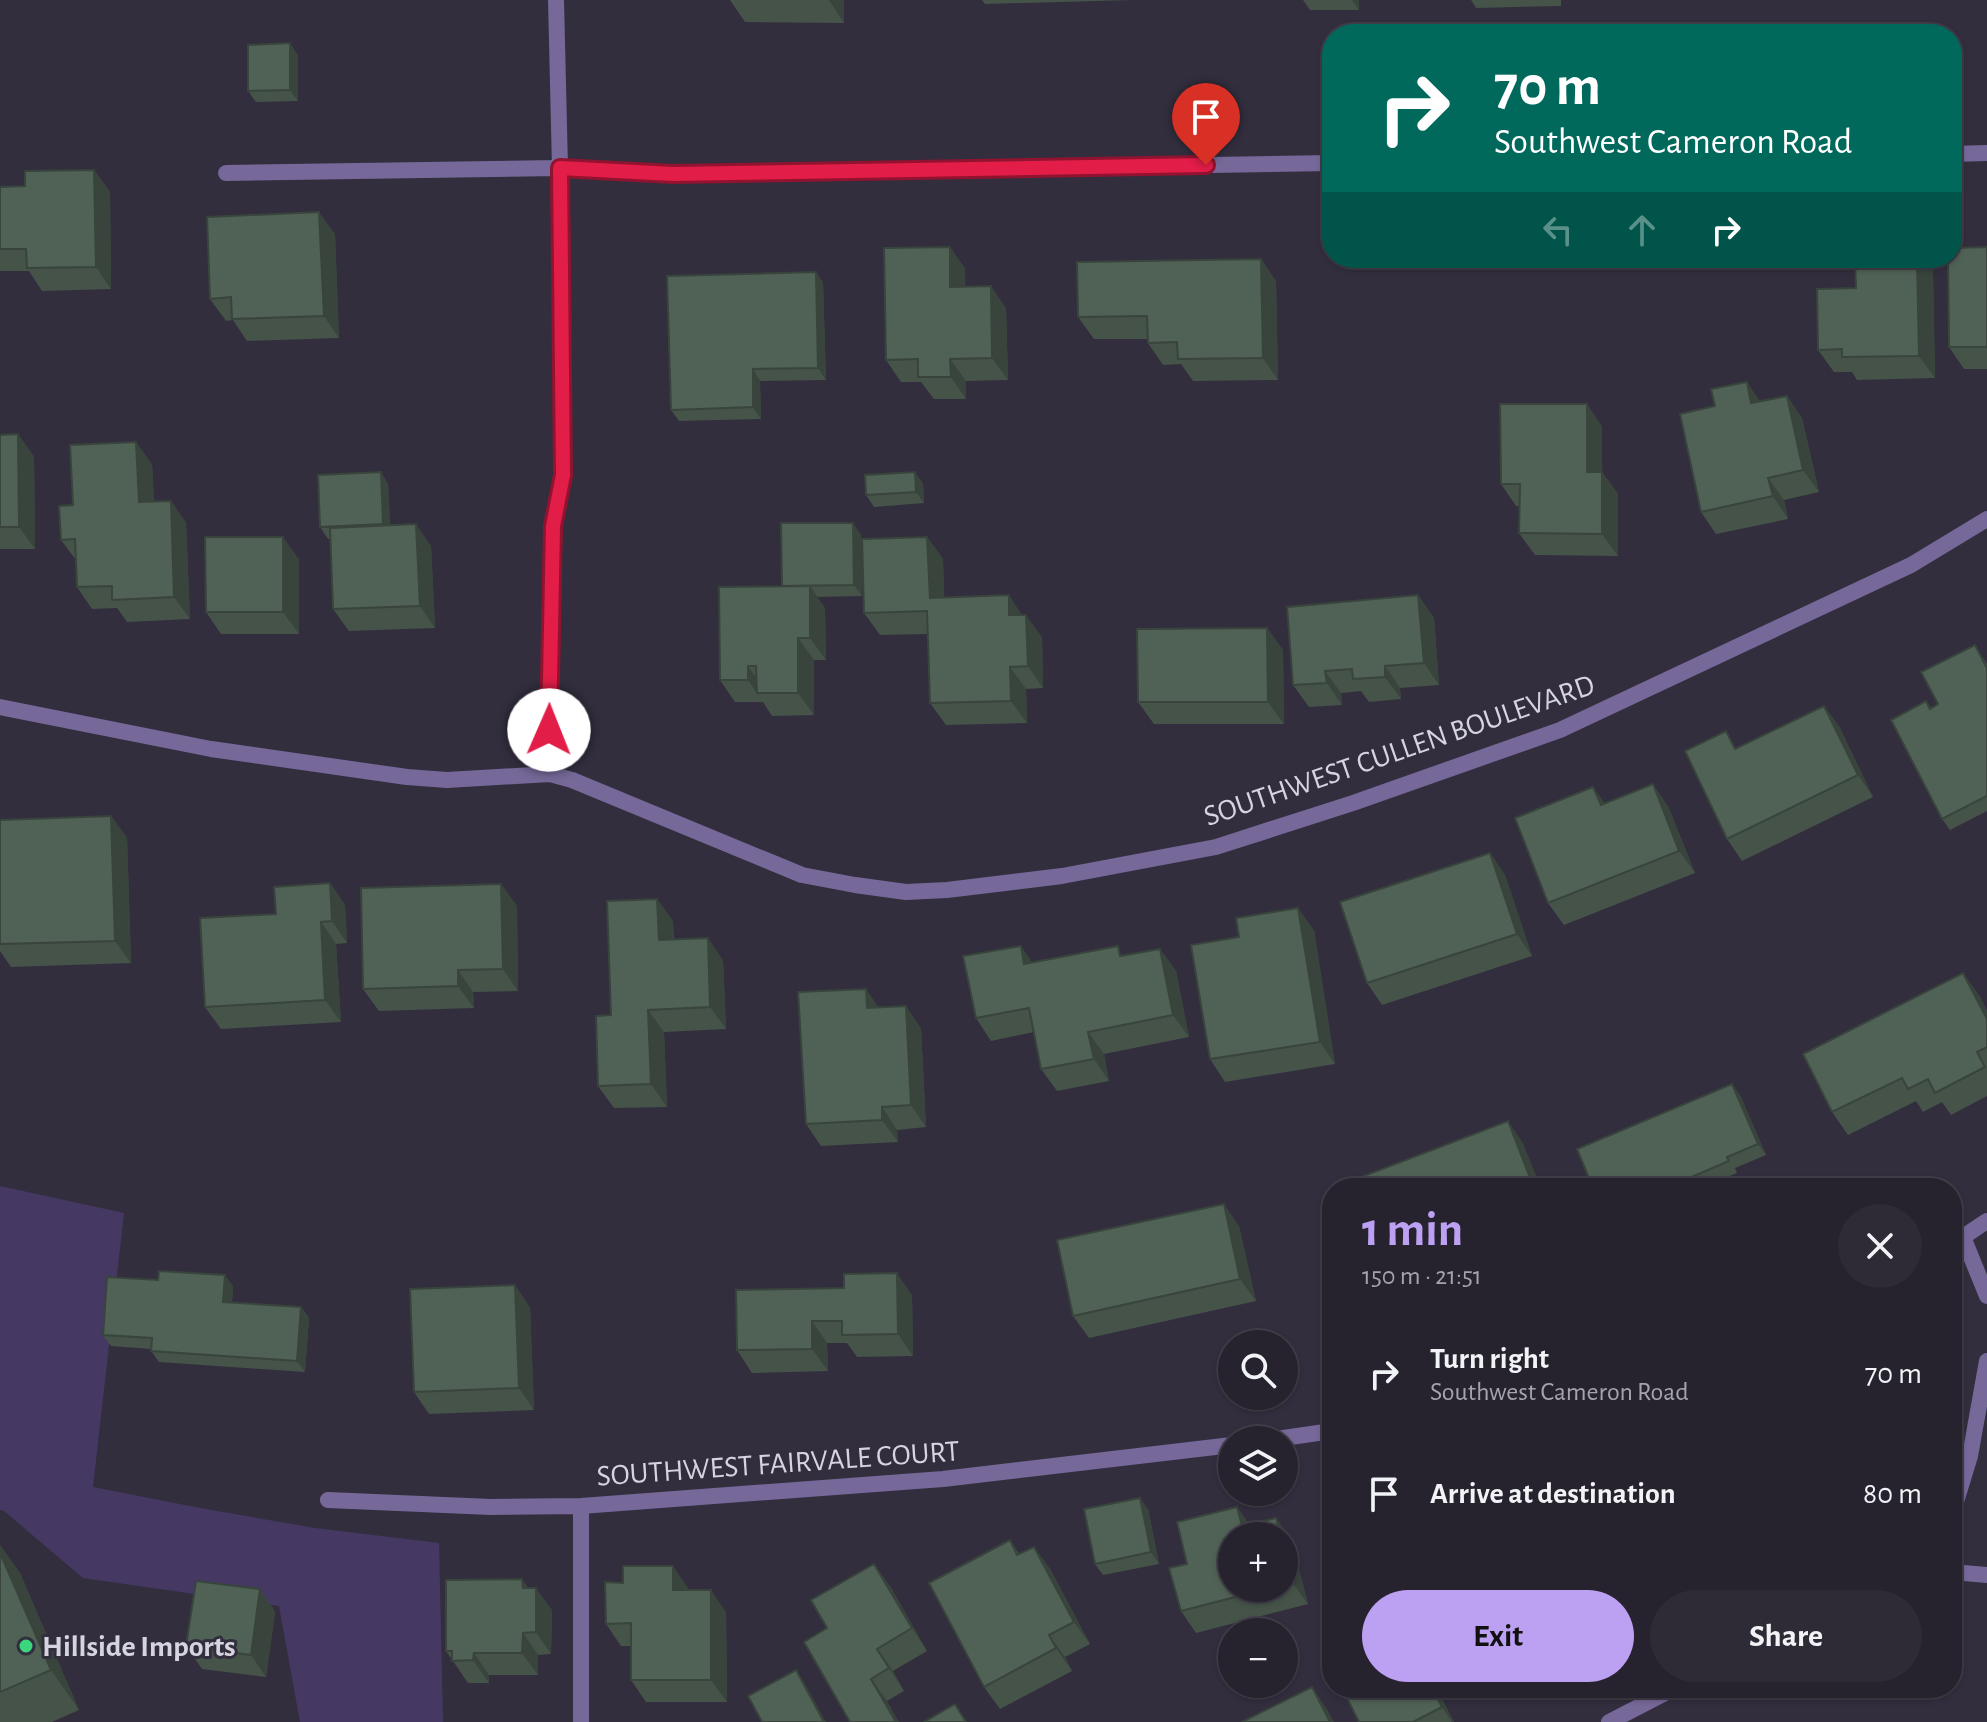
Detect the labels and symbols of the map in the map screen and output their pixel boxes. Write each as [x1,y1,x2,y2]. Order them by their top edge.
pin [1172,83,1240,165]
street label: SOUTHWEST CULLEN BOULEVARD [1200,670,1599,832]
position arrow [507,688,591,772]
street label: SOUTHWEST FAIRVALE COURT [595,1436,961,1492]
place label: Hillside Imports [42,1632,236,1662]
marker: Hillside Imports [17,1637,35,1655]

